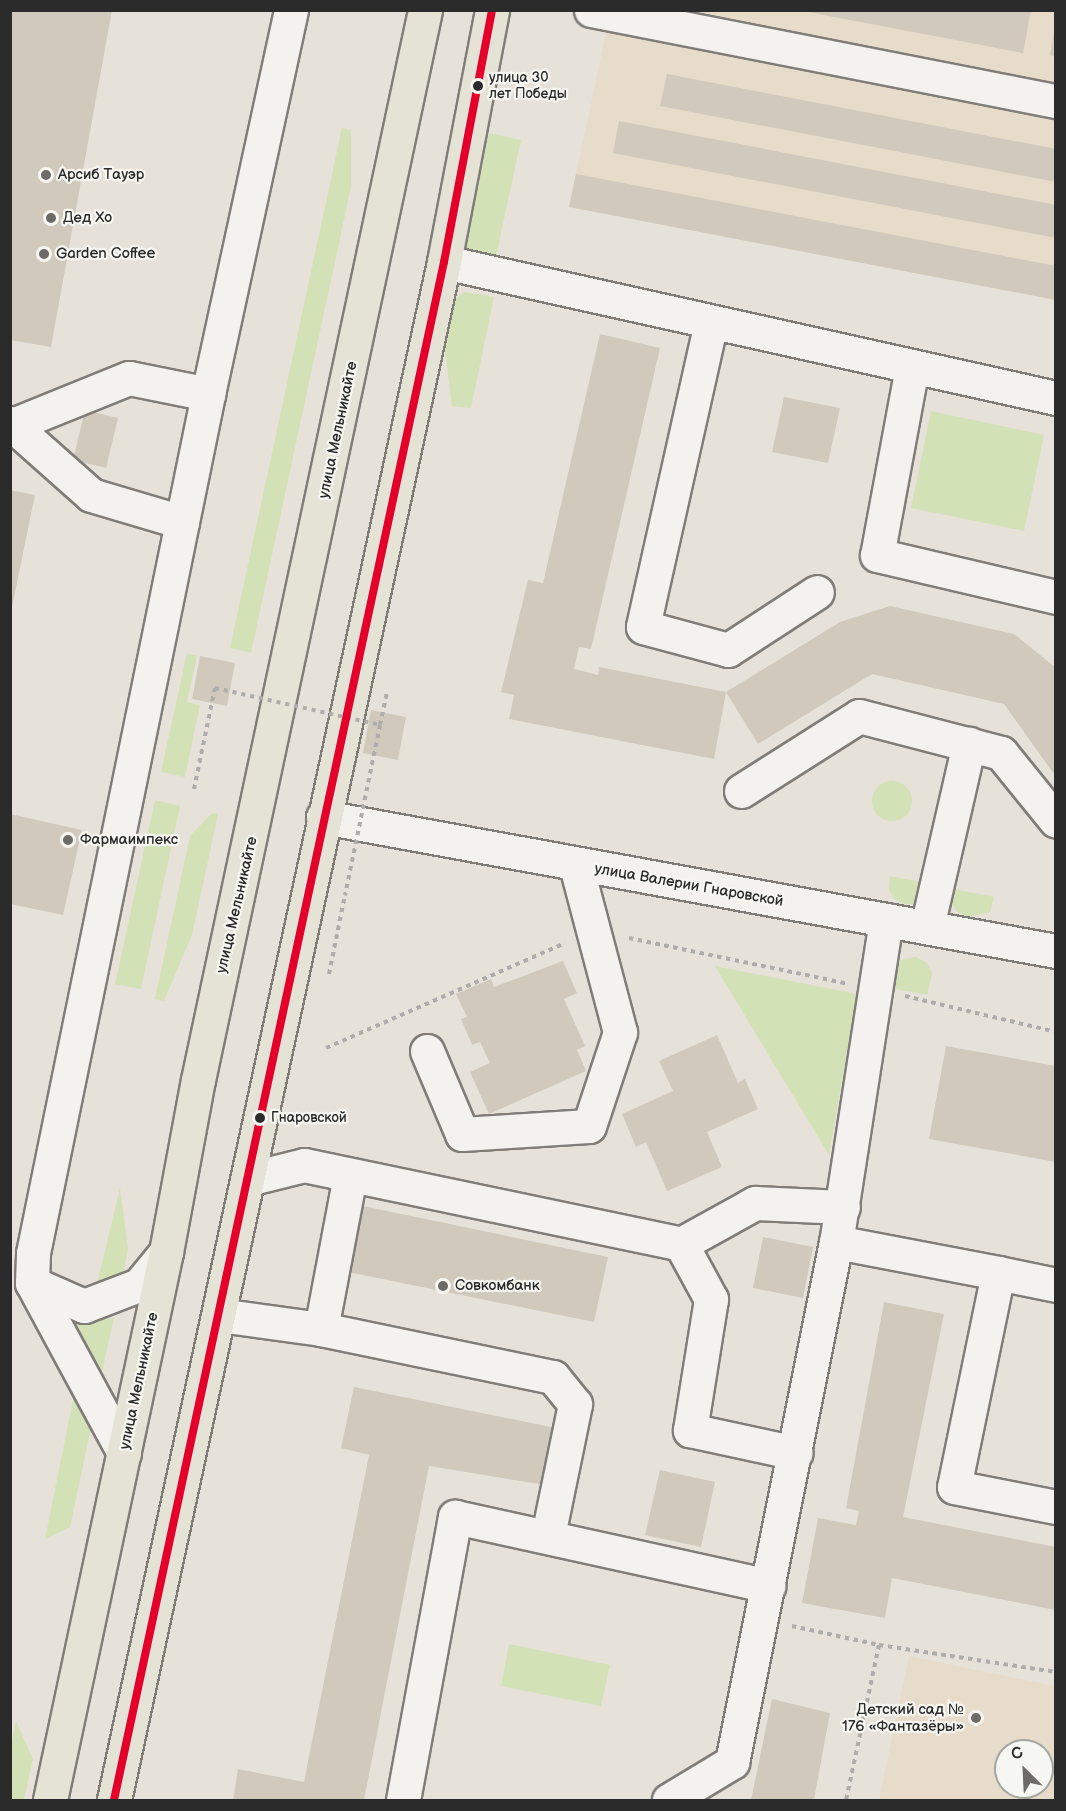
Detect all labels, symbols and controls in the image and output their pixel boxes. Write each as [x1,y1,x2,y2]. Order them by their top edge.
place label: улица 30 лет Победы [489,70,567,102]
marker: улица 30 лет Победы [472,80,484,92]
place label: Арсиб Тауэр [58,166,144,184]
marker: Арсиб Тауэр [39,168,53,182]
place label: Дед Хо [63,209,112,227]
marker: Дед Хо [44,211,58,225]
place label: Garden Coffee [56,245,155,263]
marker: Garden Coffee [37,247,51,261]
street label: улица Мельникайте [315,360,361,500]
place label: Фармаимпекс [80,831,178,849]
marker: Фармаимпекс [61,833,75,847]
street label: улица Мельникайте [213,835,261,975]
street label: улица Валерии Гнаровской [593,860,785,910]
place label: Гнаровской [271,1110,347,1126]
marker: Гнаровской [254,1112,266,1124]
place label: Совкомбанк [455,1277,540,1295]
marker: Совкомбанк [436,1279,450,1293]
street label: улица Мельникайте [116,1311,162,1451]
place label: Детский сад № 176 «Фантазёры» [842,1700,964,1735]
marker: Детский сад № 176 «Фантазёры» [969,1711,983,1725]
north arrow [994,1739,1054,1799]
text: С [1008,1743,1026,1765]

